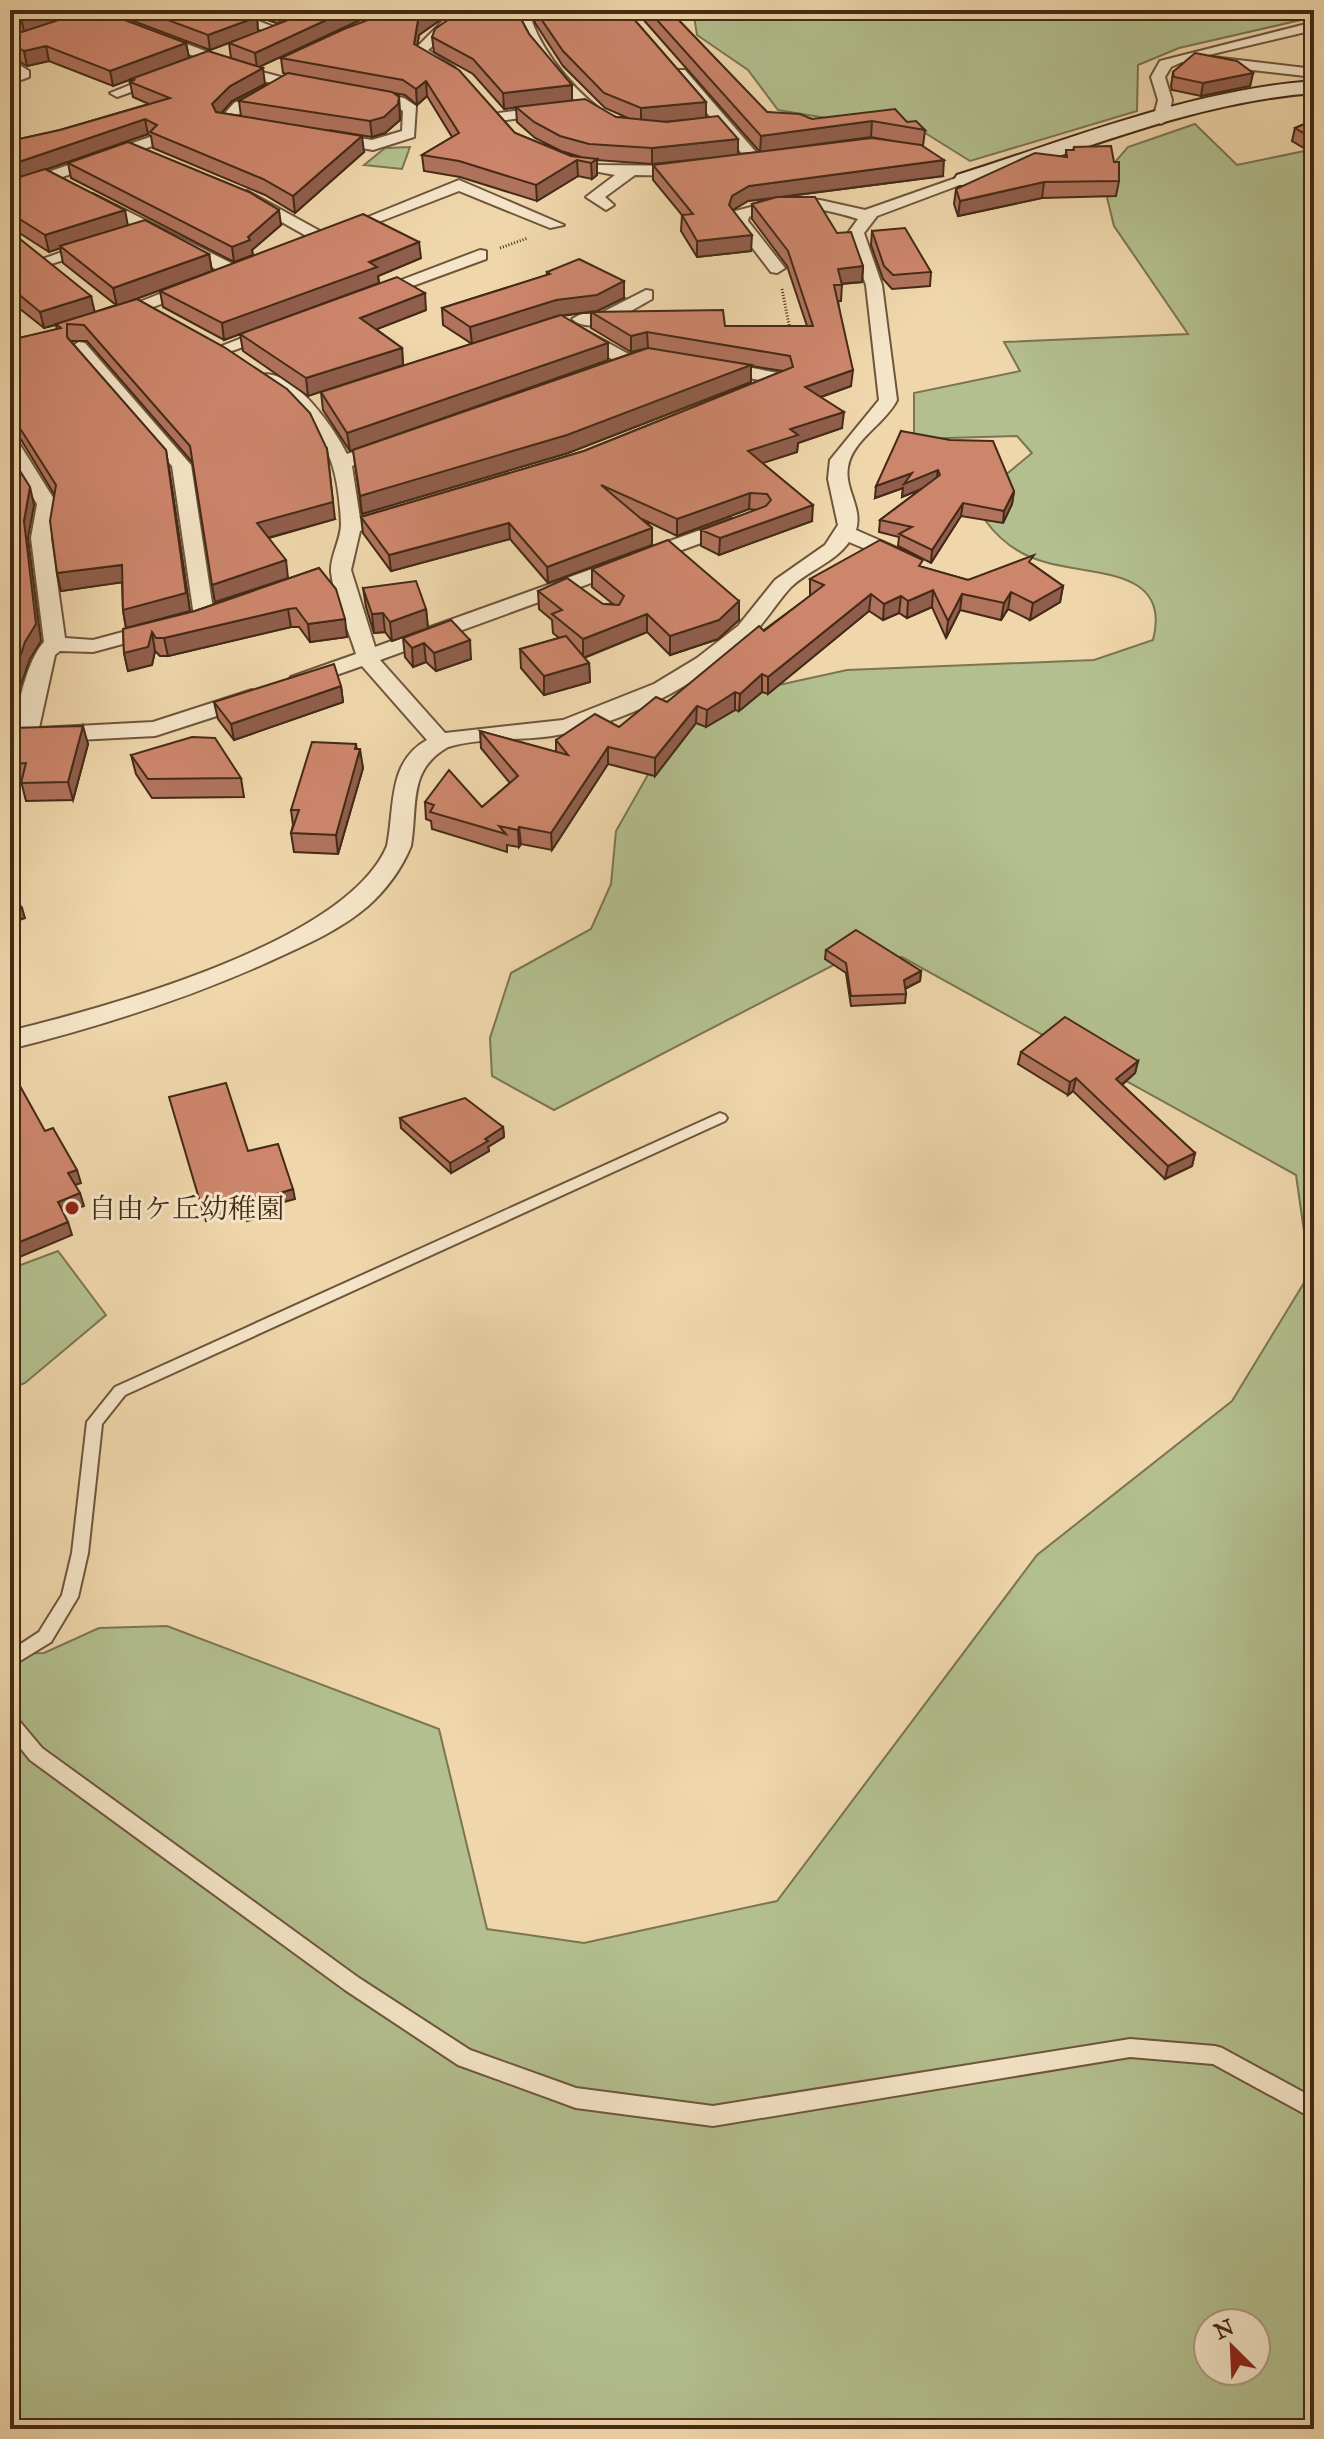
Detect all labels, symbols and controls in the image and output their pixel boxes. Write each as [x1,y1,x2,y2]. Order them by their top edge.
place label: 自由ケ丘幼稚園 [88,1191,284,1226]
marker: 自由ケ丘幼稚園 [63,1199,81,1217]
north arrow [1192,2307,1272,2387]
text: N [1210,2313,1238,2345]

